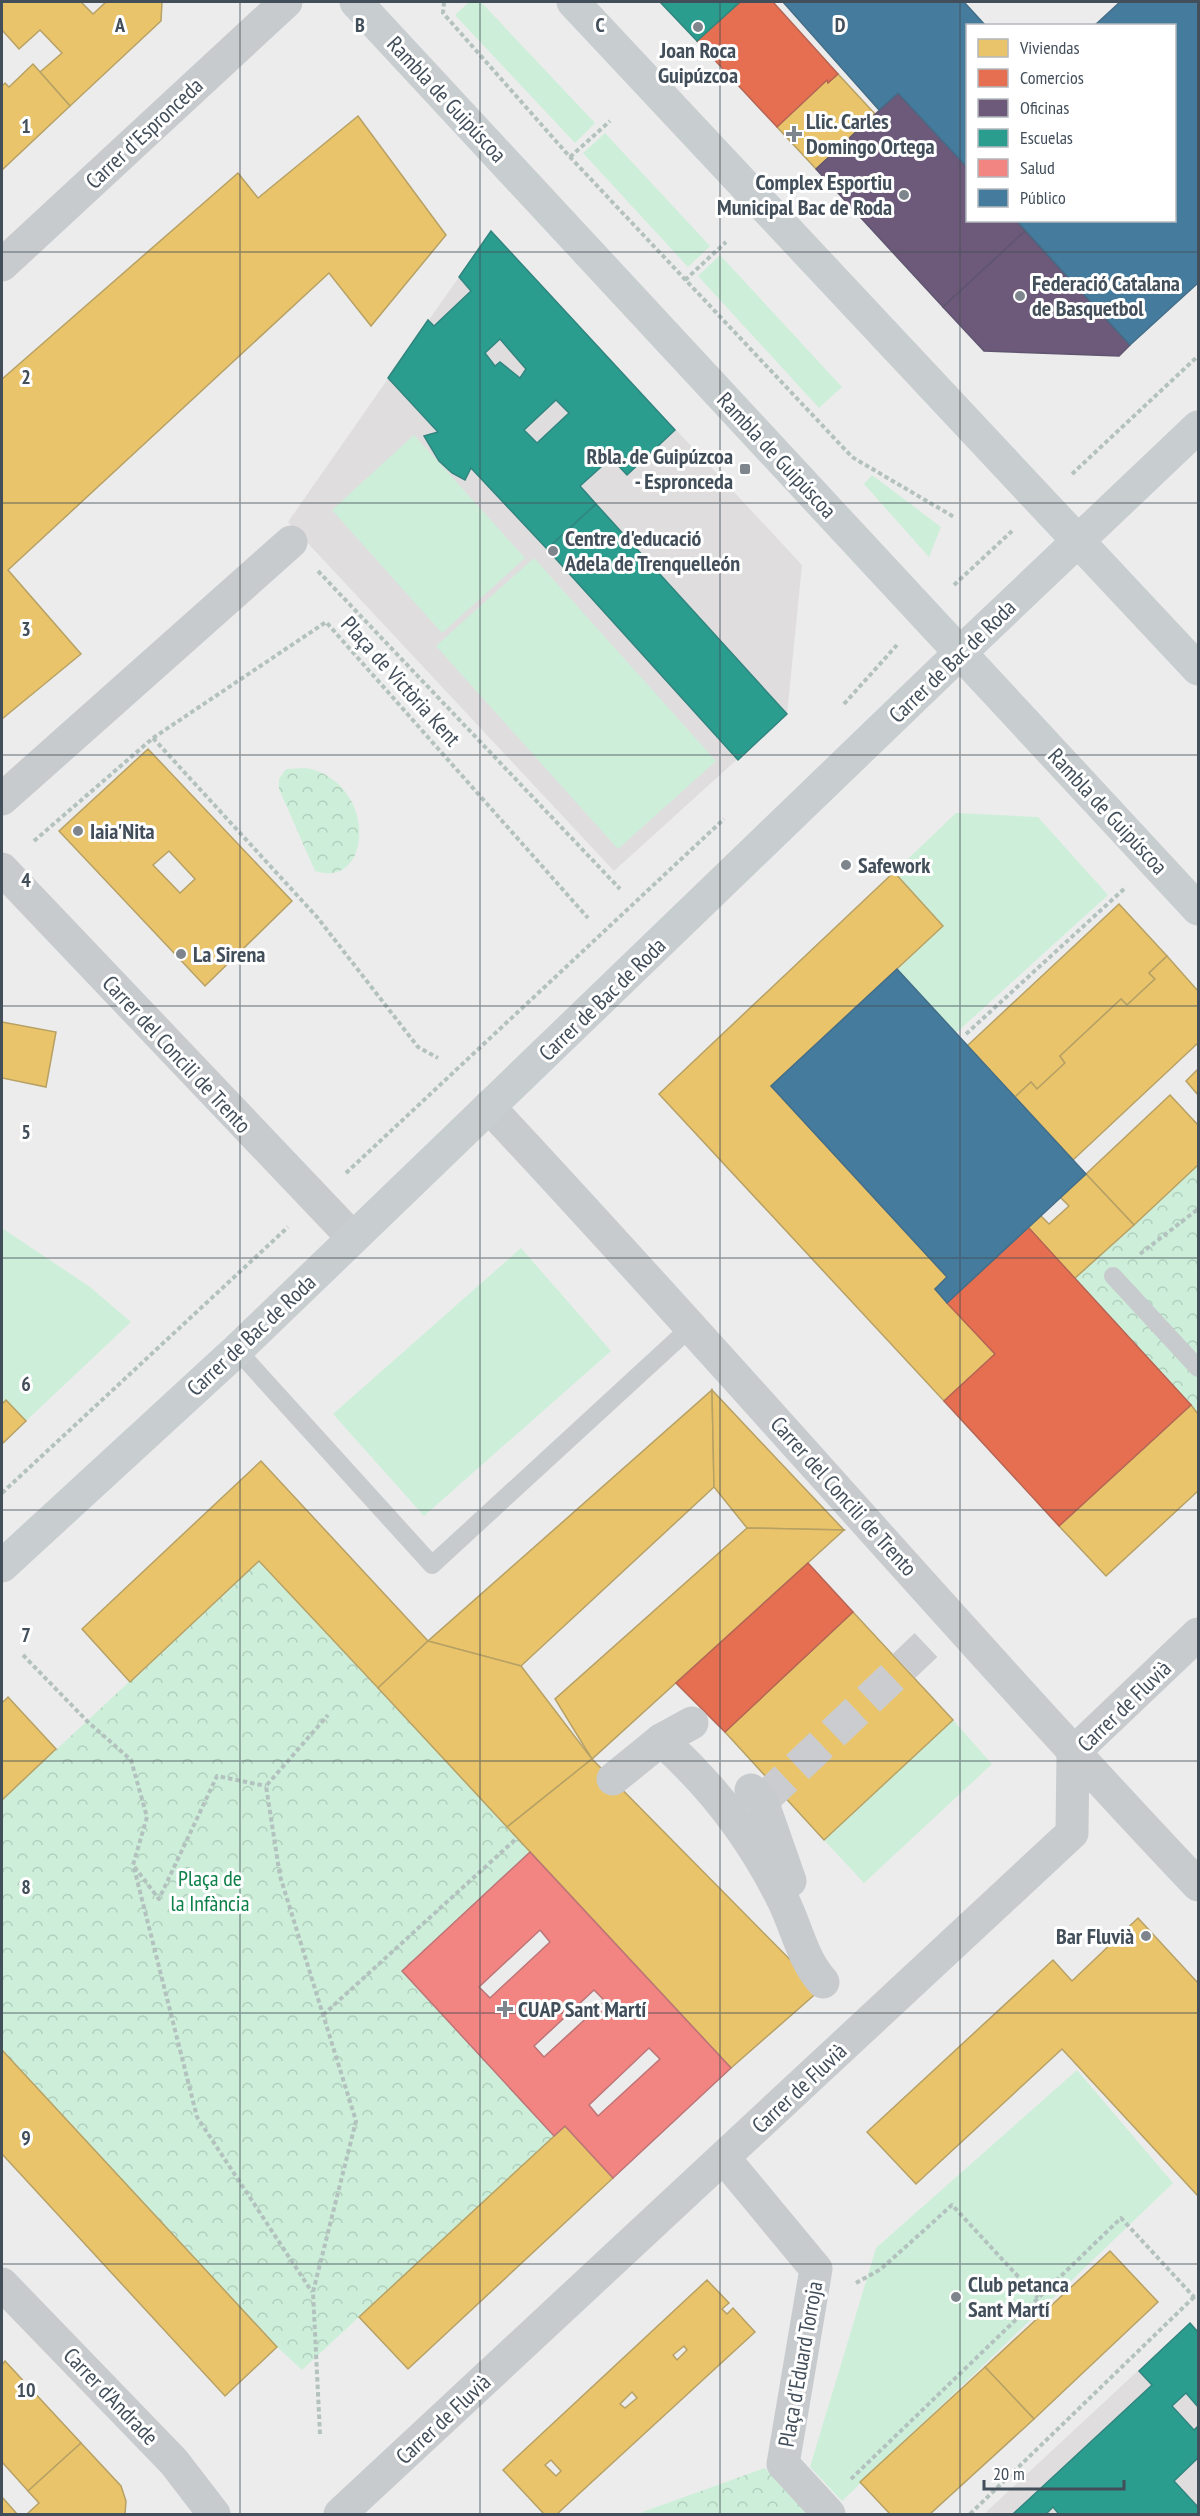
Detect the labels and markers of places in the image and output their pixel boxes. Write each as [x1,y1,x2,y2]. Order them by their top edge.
marker: Joan Roca Guipúzcoa [691,20,705,34]
place label: Joan Roca Guipúzcoa [658,36,738,89]
place label: Llic. Carles Domingo Ortega [806,107,935,160]
marker: Llic. Carles Domingo Ortega [787,127,801,141]
place label: Complex Esportiu Municipal Bac de Roda [717,168,892,221]
marker: Complex Esportiu Municipal Bac de Roda [897,188,911,202]
place label: Federació Catalana de Basquetbol [1032,269,1180,322]
marker: Federació Catalana de Basquetbol [1013,289,1027,303]
place label: Rbla. de Guipúzcoa - Espronceda [586,442,733,495]
marker: Rbla. de Guipúzcoa - Espronceda [738,462,752,476]
place label: Centre d'educació Adela de Trenquelleón [564,524,740,577]
marker: Centre d'educació Adela de Trenquelleón [546,544,560,558]
place label: Iaia'Nita [90,817,155,845]
marker: Iaia'Nita [71,824,85,838]
place label: Safework [858,851,931,879]
marker: Safework [839,858,853,872]
place label: La Sirena [193,940,265,968]
marker: La Sirena [174,947,188,961]
place label: Bar Fluvià [1056,1922,1134,1950]
marker: Bar Fluvià [1139,1929,1153,1943]
place label: CUAP Sant Martí [518,1995,646,2023]
marker: CUAP Sant Martí [496,2000,514,2018]
place label: Club petanca Sant Martí [968,2270,1069,2323]
marker: Club petanca Sant Martí [949,2290,963,2304]

